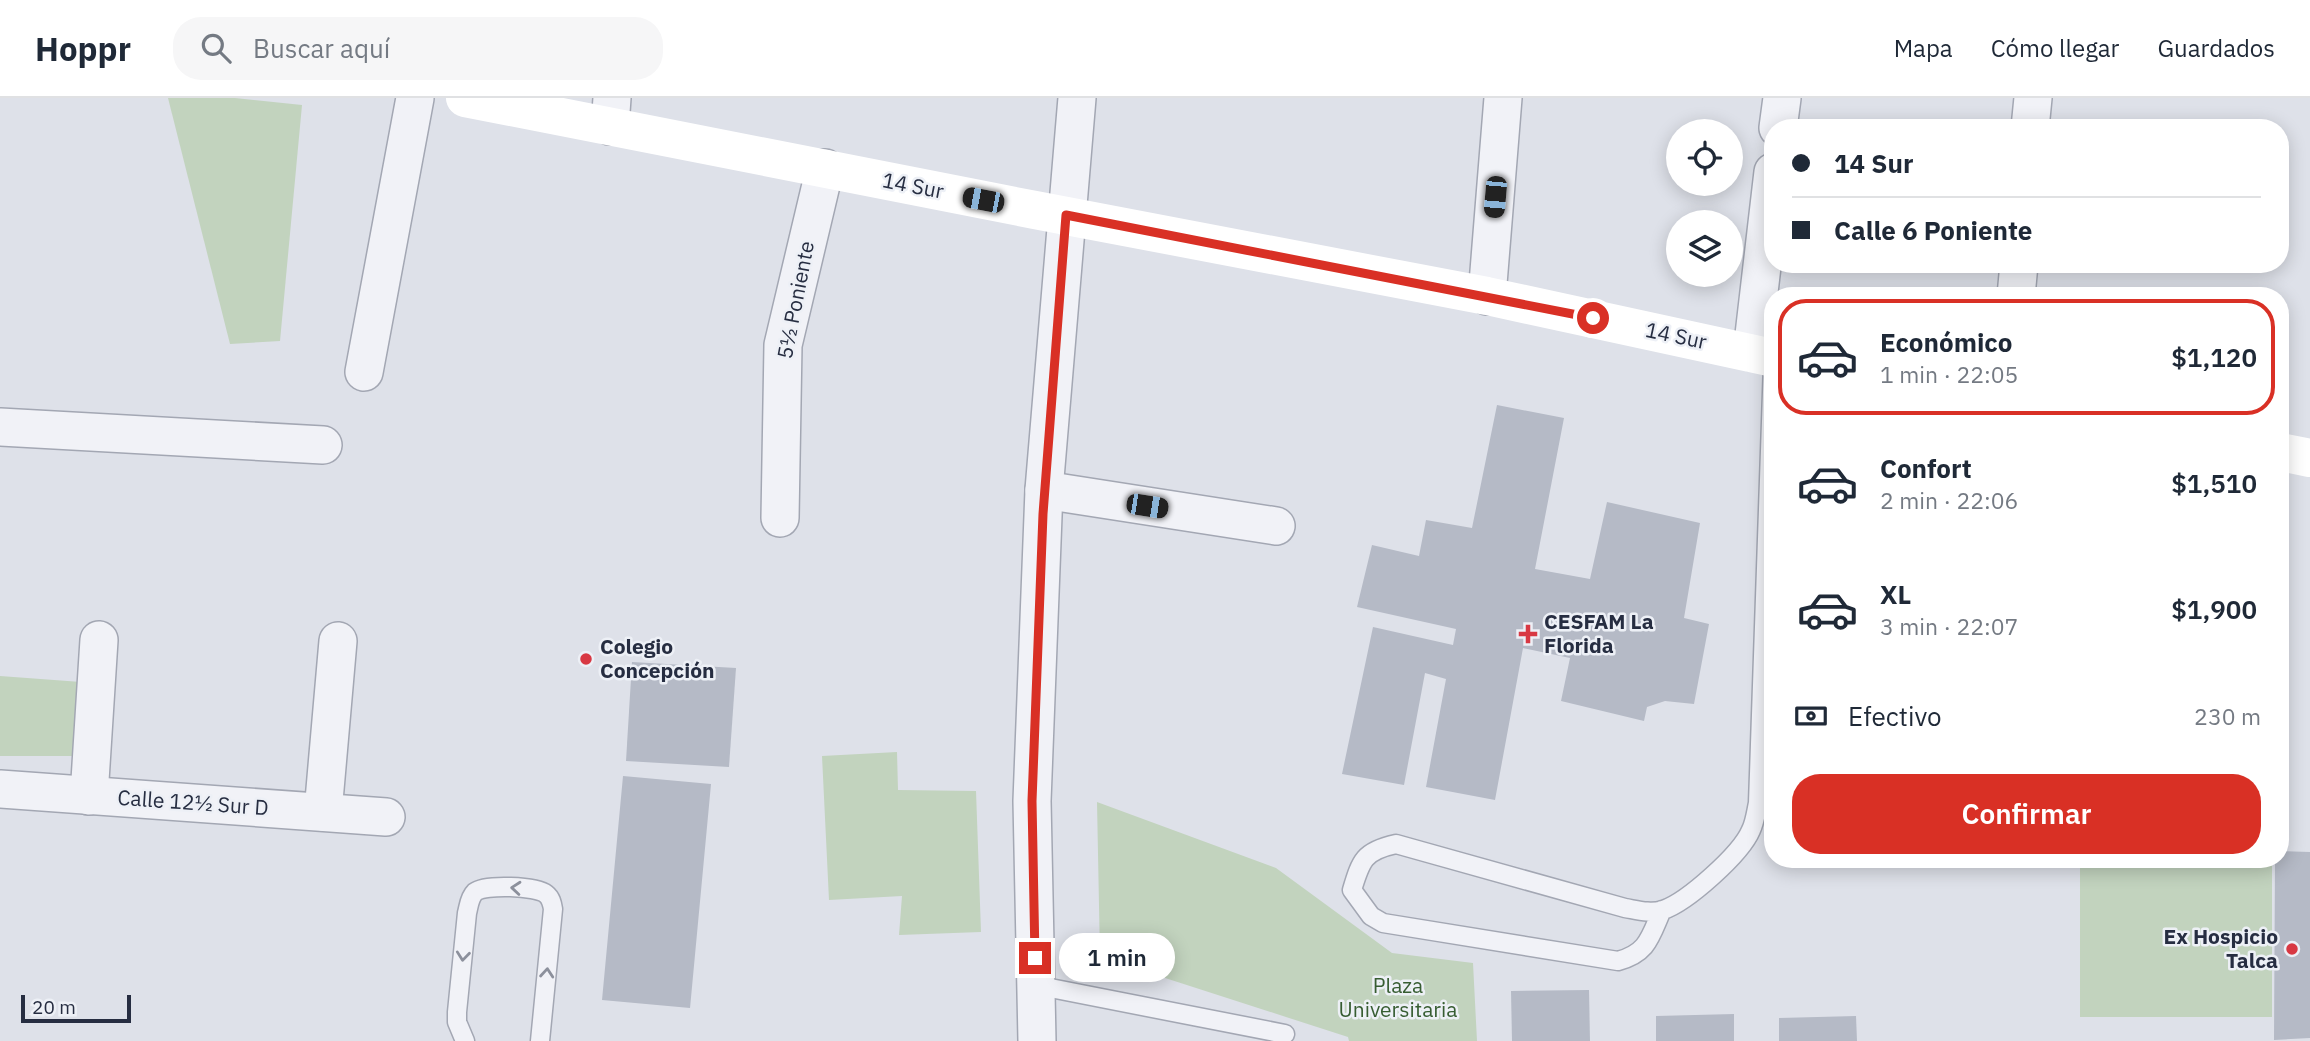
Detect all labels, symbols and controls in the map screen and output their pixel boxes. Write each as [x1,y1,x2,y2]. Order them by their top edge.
search box [173,17,663,80]
text: Hoppr [35,27,131,70]
icon: search [197,29,235,67]
text: Buscar aquí [253,31,390,65]
text: Mapa [1894,32,1953,64]
text: Cómo llegar [1991,32,2119,64]
text: Guardados [2157,32,2275,64]
map controls [1666,119,1743,287]
button: locate [1666,119,1743,196]
text: 14 Sur [1834,146,1914,180]
street label: 14 Sur [880,165,947,205]
car [1483,175,1508,219]
car [961,186,1006,214]
button: layers [1666,210,1743,287]
text: Calle 6 Poniente [1834,213,2032,247]
street label: 5½ Poniente [770,239,820,361]
route start [1577,302,1609,334]
street label: 14 Sur [1643,315,1710,355]
text: Económico [1880,325,2012,359]
icon: car [1796,326,1859,389]
text: $1,120 [2171,340,2257,374]
text: 1 min · 22:05 [1880,359,2018,389]
text: Confort [1880,451,1972,485]
icon: car [1796,452,1859,515]
text: $1,510 [2171,466,2257,500]
text: 2 min · 22:06 [1880,485,2018,515]
car [1125,492,1170,520]
text: XL [1880,577,1911,611]
icon: car [1796,578,1859,641]
text: $1,900 [2171,592,2257,626]
place label: CESFAM La Florida [1544,607,1654,659]
text: 3 min · 22:07 [1880,611,2018,641]
marker: CESFAM La Florida [1518,624,1538,644]
place label: Colegio Concepción [600,632,715,684]
marker: Colegio Concepción [578,651,594,667]
icon: cash [1792,697,1830,735]
text: Efectivo [1848,699,1942,733]
text: 230 m [2194,701,2261,731]
button: Confirmar [1792,774,2261,854]
street label: Calle 12½ Sur D [117,783,270,821]
one-way arrow [510,881,521,896]
place label: Ex Hospicio Talca [2163,922,2278,974]
callout: 1 min [1060,934,1175,982]
marker: Ex Hospicio Talca [2284,941,2300,957]
route end [1019,942,1051,974]
text: 1 min [1087,942,1147,972]
one-way arrow [456,951,471,962]
one-way arrow [539,967,554,978]
park label: Plaza Universitaria [1338,971,1458,1023]
scale bar [21,992,131,1024]
text: 20 m [32,995,76,1019]

